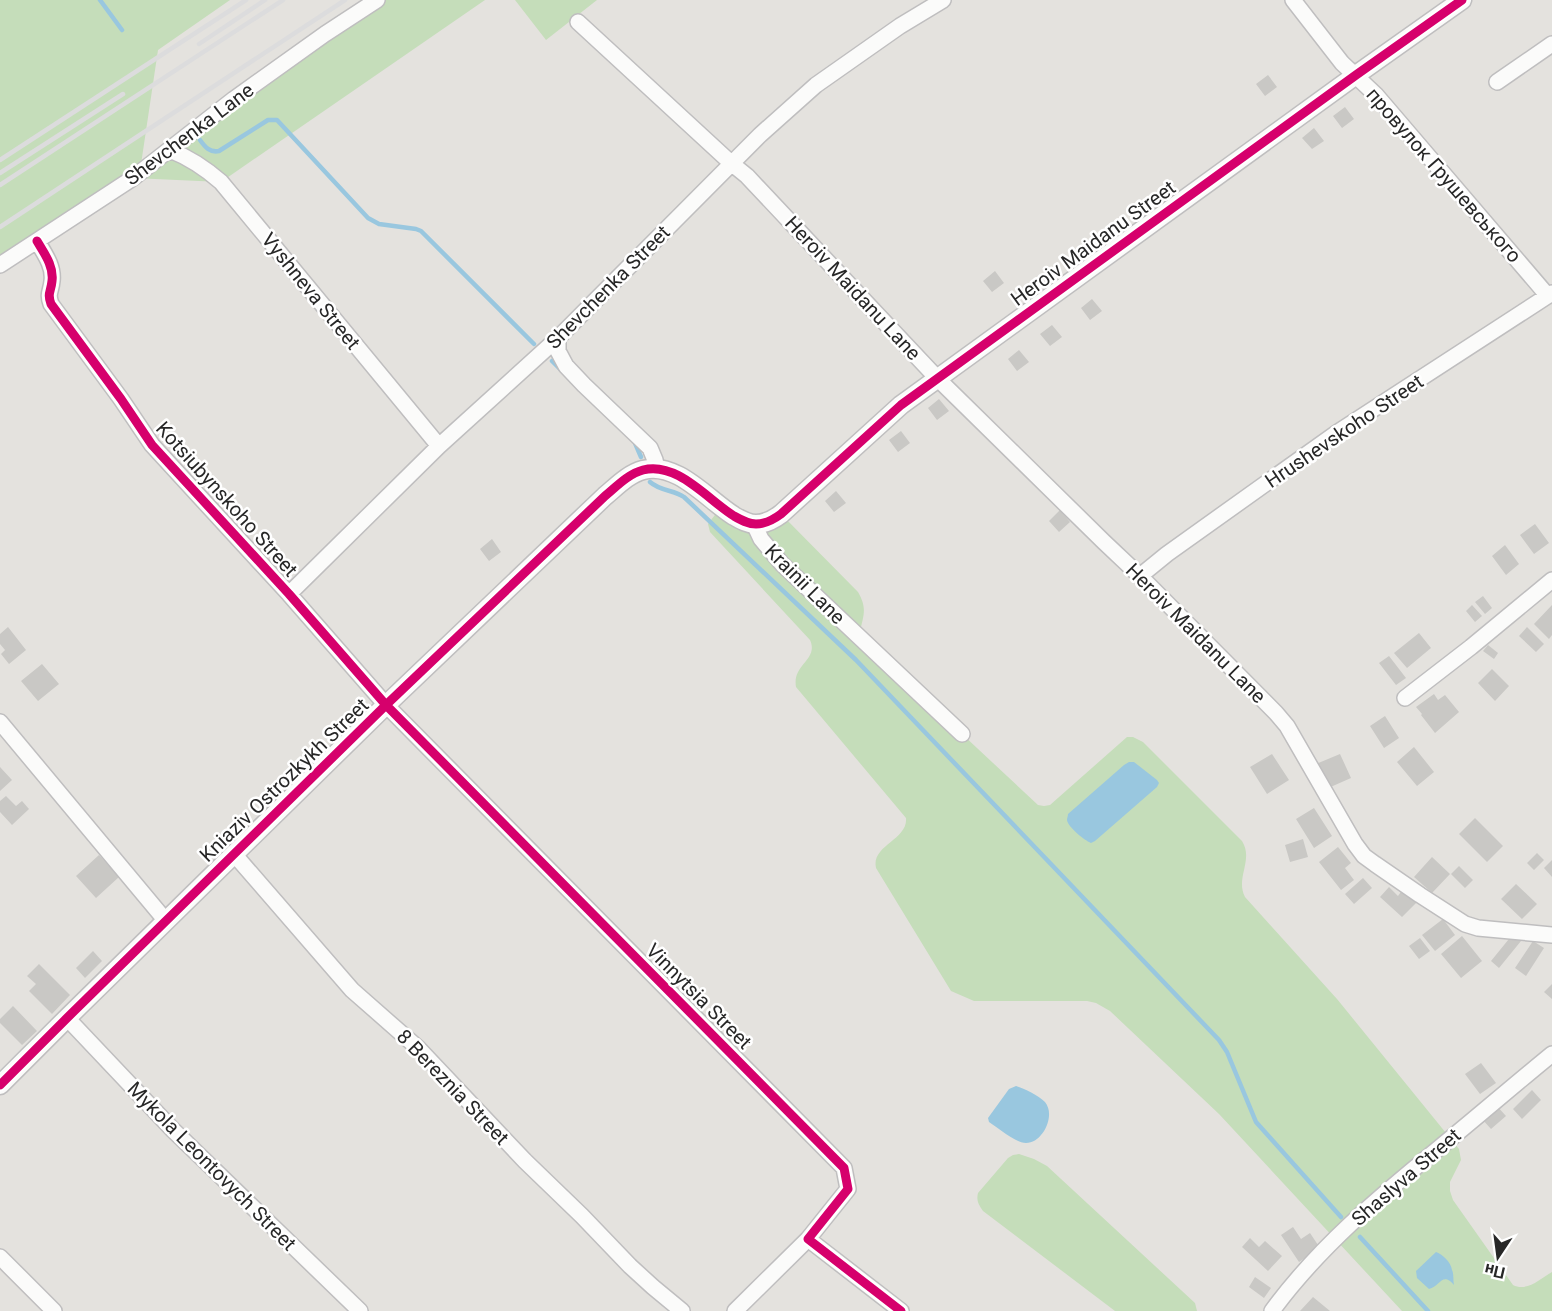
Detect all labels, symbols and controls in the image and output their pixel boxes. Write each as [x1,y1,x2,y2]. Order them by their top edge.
street label: Shevchenka Lane [120,78,258,190]
street label: провулок Грушевського [1361,83,1527,267]
street label: Heroiv Maidanu Street [1006,175,1180,311]
street label: Heroiv Maidanu Lane [780,211,926,365]
street label: Shevchenka Street [541,220,675,354]
street label: Vyshneva Street [257,228,365,354]
street label: Hrushevskoho Street [1260,369,1428,493]
street label: Kotsiubynskoho Street [151,417,303,581]
street label: Krainii Lane [760,539,850,629]
street label: Heroiv Maidanu Lane [1121,558,1271,708]
street label: Kniaziv Ostrozkykh Street [195,693,373,867]
street label: Vinnytsia Street [641,938,757,1054]
street label: 8 Bereznia Street [392,1024,514,1150]
street label: Mykola Leontovych Street [123,1077,301,1255]
street label: Shaslyva Street [1347,1123,1465,1231]
north arrow [1468,1227,1528,1287]
text: Пн [1483,1260,1507,1283]

